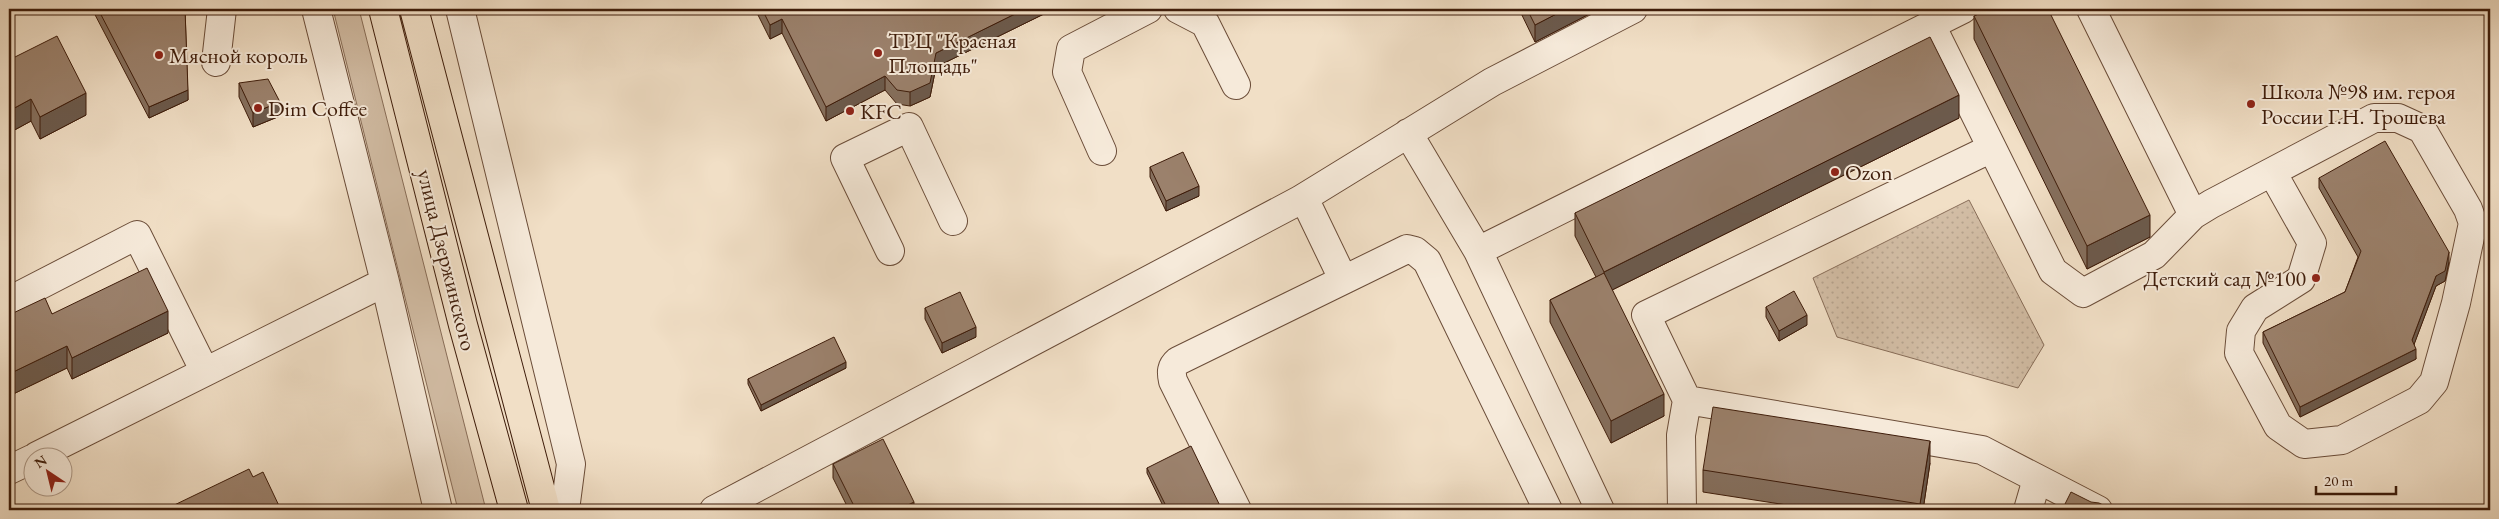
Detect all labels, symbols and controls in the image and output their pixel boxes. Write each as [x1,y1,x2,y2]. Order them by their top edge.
place label: ТРЦ "Красная Площадь" [888,26,1017,80]
place label: Мясной король [169,41,308,70]
marker: ТРЦ "Красная Площадь" [872,47,884,59]
marker: Мясной король [153,49,165,61]
place label: Школа №98 им. героя России Г.Н. Трошева [2261,77,2456,131]
place label: Dim Coffee [268,94,367,123]
place label: KFC [860,97,902,126]
marker: Школа №98 им. героя России Г.Н. Трошева [2245,98,2257,110]
marker: Dim Coffee [252,102,264,114]
marker: KFC [844,105,856,117]
place label: Ozon [1845,158,1893,187]
street label: улица Дзержинского [410,166,484,354]
marker: Ozon [1829,166,1841,178]
place label: Детский сад №100 [2144,264,2306,293]
marker: Детский сад №100 [2310,272,2322,284]
north arrow [22,446,72,496]
text: N [31,450,51,472]
scale bar [2316,464,2396,496]
text: 20 m [2324,471,2353,490]

